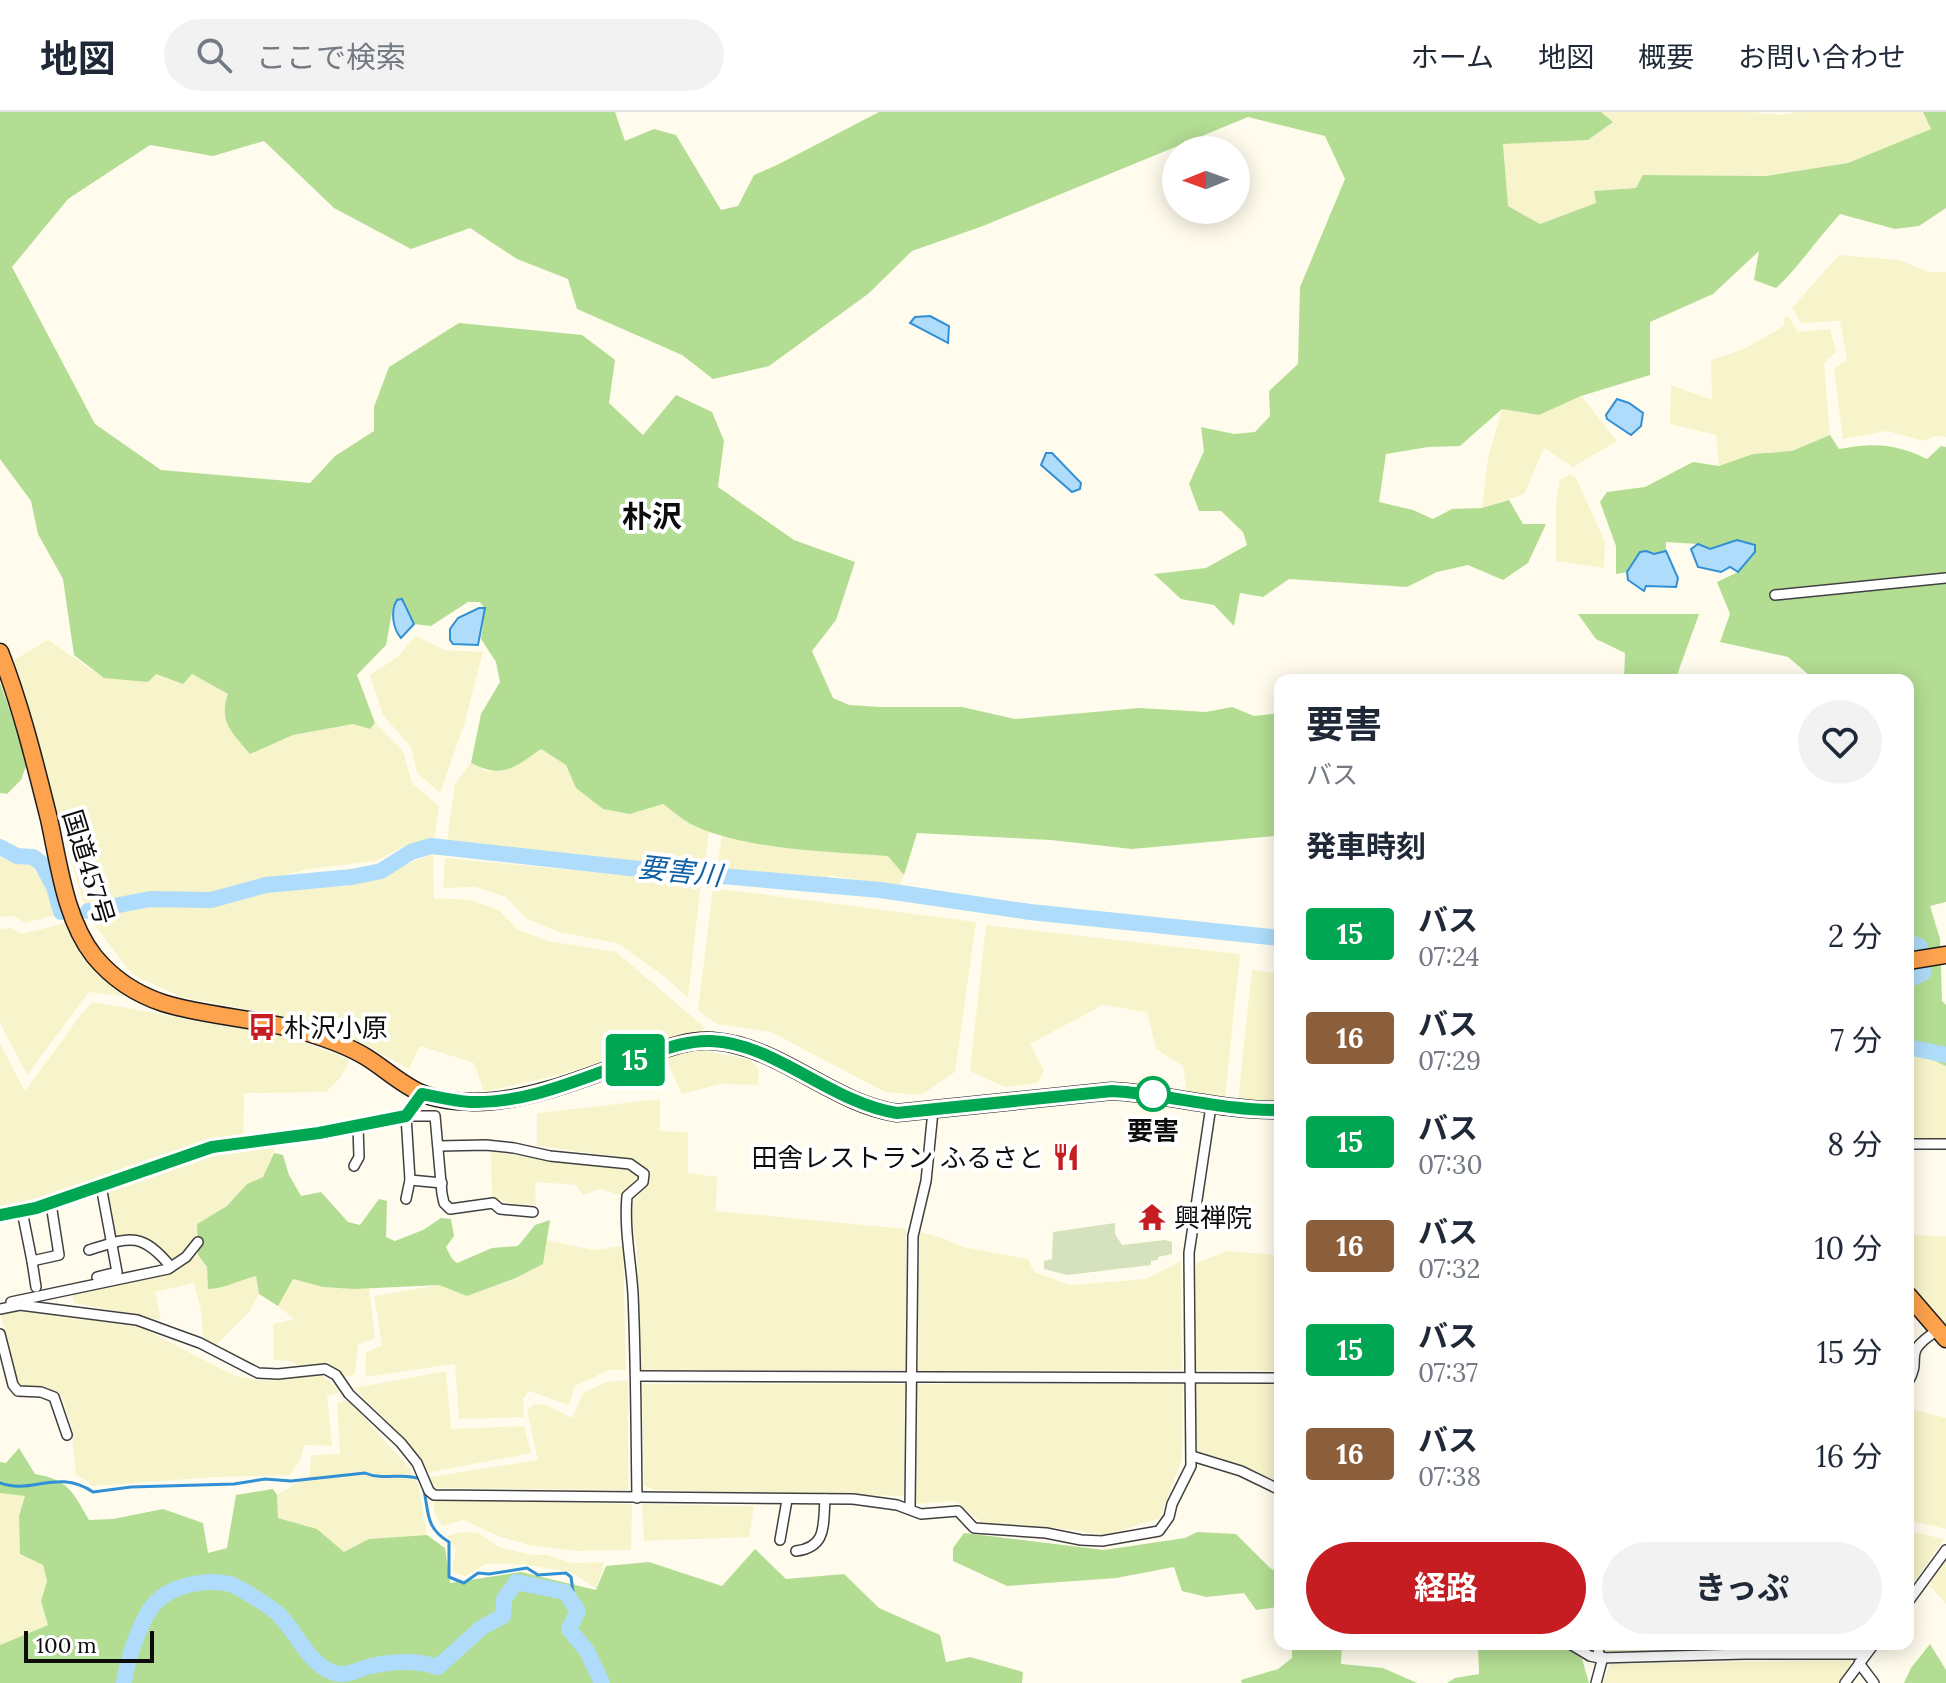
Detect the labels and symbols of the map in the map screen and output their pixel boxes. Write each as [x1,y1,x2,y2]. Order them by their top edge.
north arrow [1162,136,1250,224]
district label: 朴沢 [622,497,682,535]
street label: 国道457号 [56,806,122,928]
water label: 要害川 [636,849,727,894]
place label: 朴沢小原 [284,1011,388,1044]
bus stop icon: 朴沢小原 [247,1012,277,1042]
line badge: 15 [599,1034,671,1086]
marker: 要害 [1136,1077,1170,1111]
place label: 要害 [1127,1114,1179,1147]
place label: 田舎レストラン ふるさと [751,1141,1044,1174]
restaurant icon: 田舎レストラン ふるさと [1051,1142,1081,1172]
place label: 興禅院 [1174,1201,1252,1234]
temple icon: 興禅院 [1137,1202,1167,1232]
scale bar [24,1627,154,1663]

